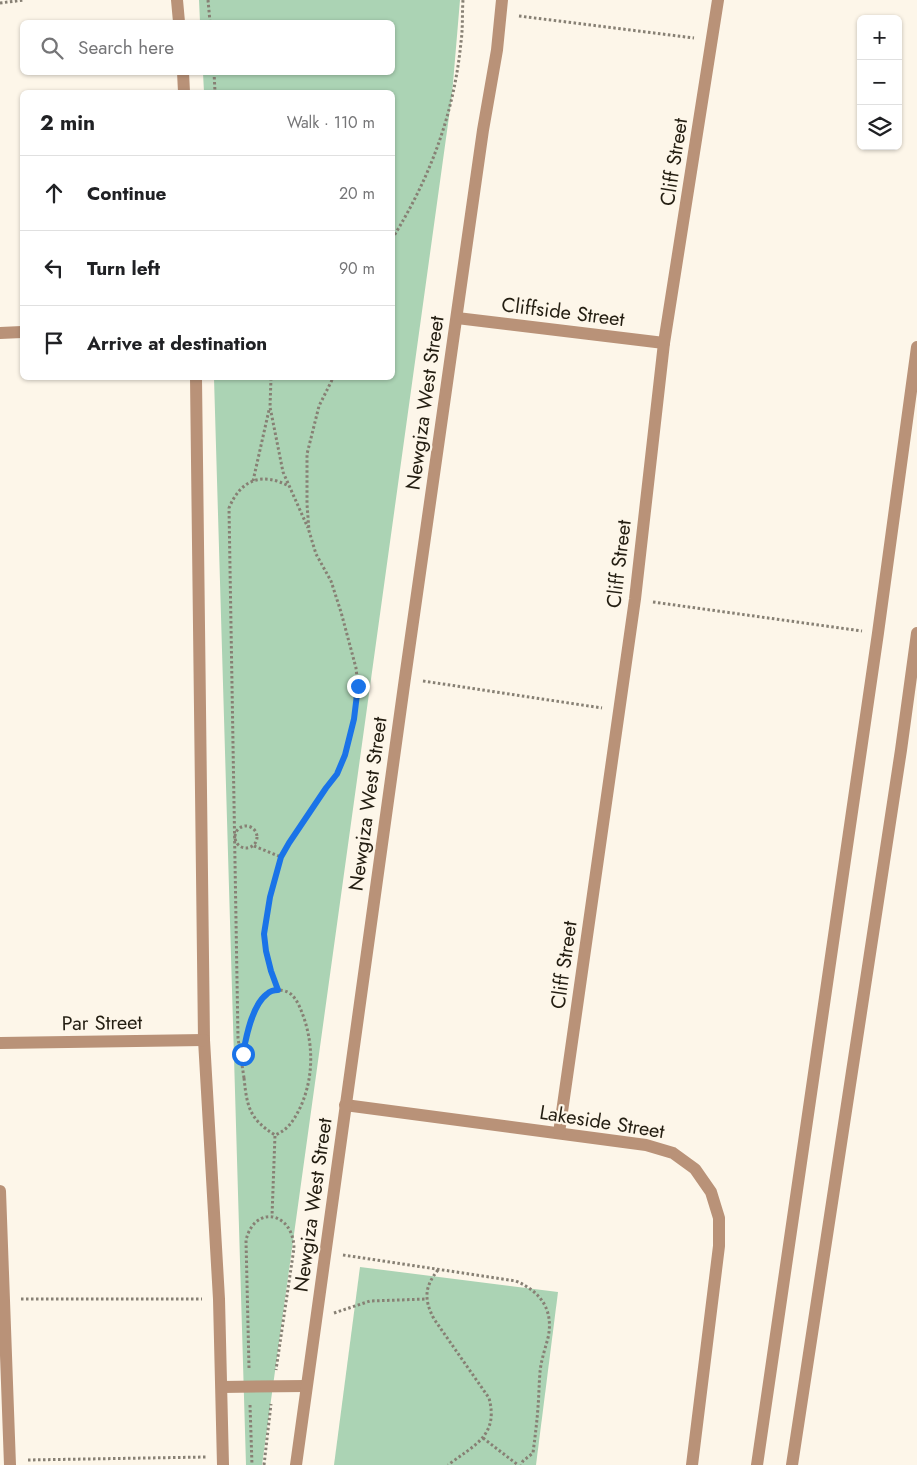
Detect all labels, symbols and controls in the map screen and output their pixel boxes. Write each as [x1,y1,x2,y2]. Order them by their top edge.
map controls [857,15,902,150]
button: + [857,15,902,60]
search box [20,20,395,75]
icon: search [38,34,66,62]
text: Search here [78,34,174,61]
button: − [857,60,902,105]
button: layers [857,105,902,150]
text: 2 min [40,108,95,138]
text: Walk · 110 m [287,111,375,134]
street label: Cliff Street [653,116,695,208]
icon: ahead [40,179,68,207]
text: Continue [87,180,166,207]
text: 20 m [339,182,375,205]
icon: left [40,254,68,282]
text: Turn left [87,255,160,282]
text: 90 m [339,257,375,280]
street label: Cliffside Street [500,290,626,334]
street label: Newgiza West Street [398,314,452,492]
icon: arrive [40,329,68,357]
text: Arrive at destination [87,330,267,357]
street label: Cliff Street [599,518,639,610]
route end [347,675,370,698]
street label: Newgiza West Street [341,715,395,893]
street label: Cliff Street [543,919,585,1011]
street label: Par Street [61,1008,143,1038]
route start [232,1043,255,1066]
street label: Lakeside Street [537,1098,667,1146]
street label: Newgiza West Street [286,1116,340,1294]

